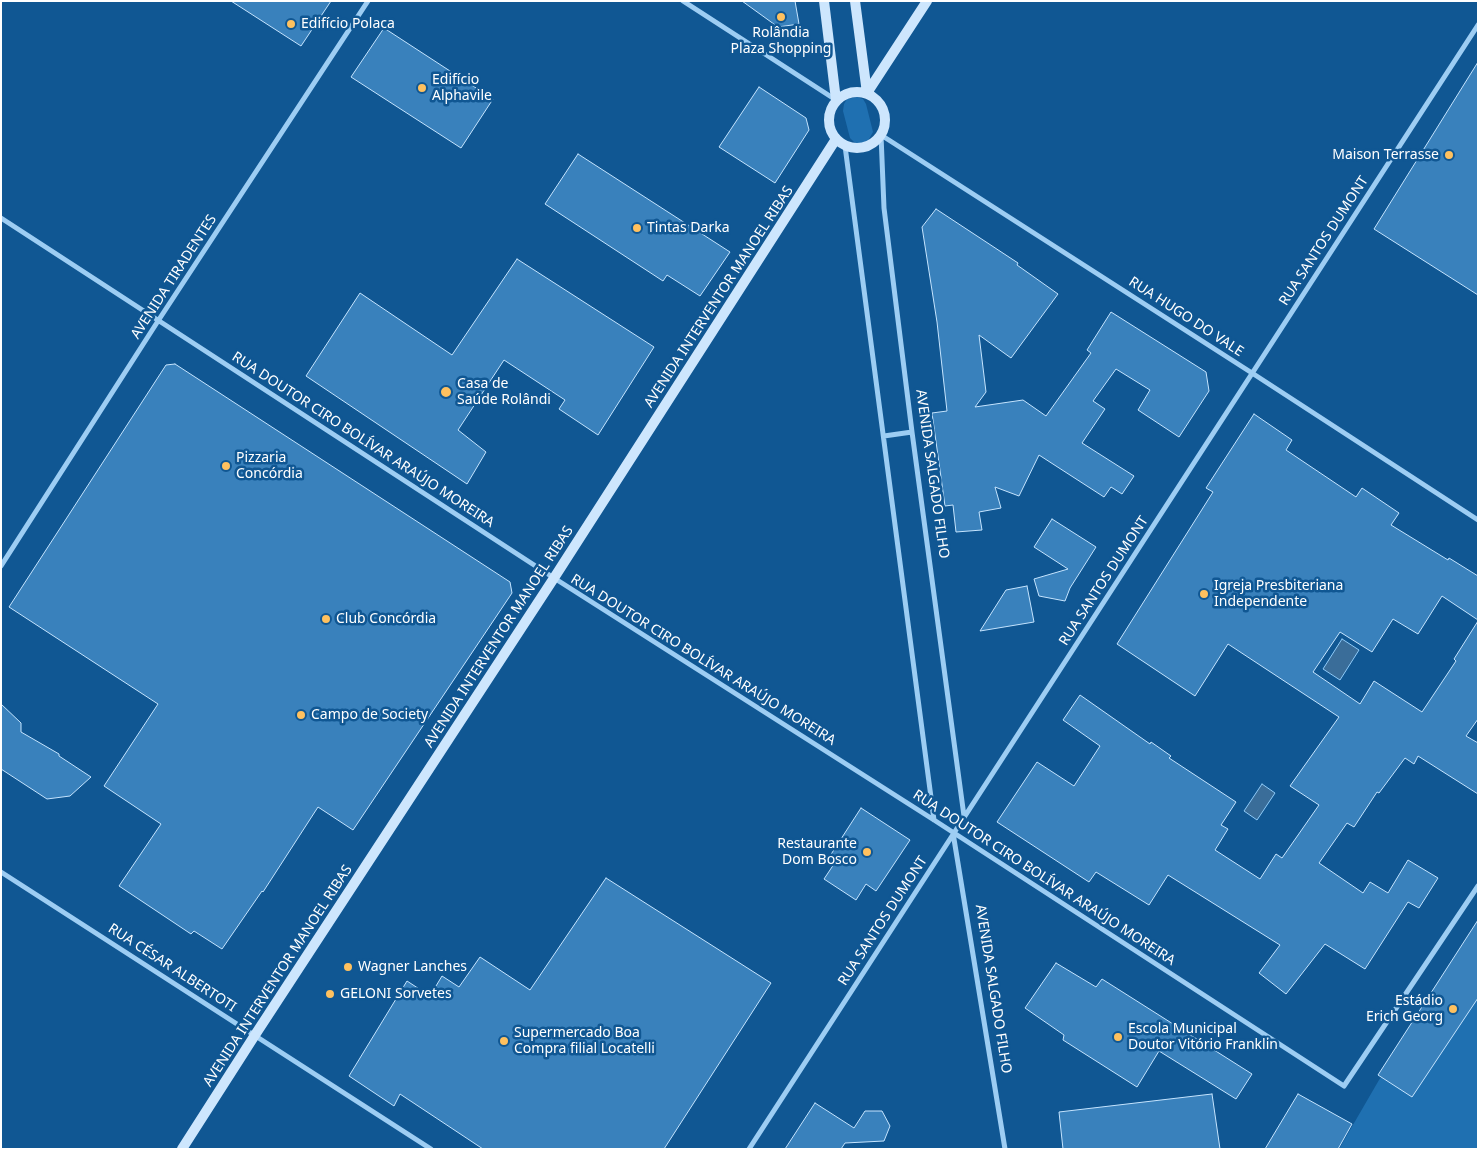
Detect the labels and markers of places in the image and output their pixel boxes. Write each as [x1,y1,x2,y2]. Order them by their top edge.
marker: Rolândia Plaza Shopping [775,11,787,23]
place label: Edifício Polaca [301,16,395,32]
marker: Edifício Polaca [285,18,297,30]
place label: Rolândia Plaza Shopping [731,25,831,58]
place label: Edifício Alphavile [432,72,492,104]
marker: Edifício Alphavile [416,82,428,94]
place label: Maison Terrasse [1332,147,1439,163]
marker: Maison Terrasse [1443,149,1455,161]
place label: Tintas Darka [647,220,729,236]
marker: Tintas Darka [631,222,643,234]
place label: Casa de Saúde Rolândi [457,376,551,408]
marker: Casa de Saúde Rolândi [439,385,453,399]
place label: Pizzaria Concórdia [236,450,303,482]
marker: Pizzaria Concórdia [220,460,232,472]
place label: Igreja Presbiteriana Independente [1214,578,1343,610]
marker: Igreja Presbiteriana Independente [1198,588,1210,600]
place label: Club Concórdia [336,611,436,627]
marker: Club Concórdia [320,613,332,625]
place label: Campo de Society [311,707,428,723]
marker: Campo de Society [295,709,307,721]
place label: Restaurante Dom Bosco [777,836,857,869]
marker: Restaurante Dom Bosco [861,846,873,858]
place label: Wagner Lanches [358,959,467,975]
marker: Wagner Lanches [342,961,354,973]
place label: GELONI Sorvetes [340,986,452,1002]
marker: GELONI Sorvetes [324,988,336,1000]
place label: Estádio Erich Georg [1366,993,1443,1026]
marker: Estádio Erich Georg [1447,1003,1459,1015]
place label: Escola Municipal Doutor Vitório Franklin [1128,1021,1278,1054]
place label: Supermercado Boa Compra filial Locatelli [514,1025,655,1058]
marker: Escola Municipal Doutor Vitório Franklin [1112,1031,1124,1043]
marker: Supermercado Boa Compra filial Locatelli [498,1035,510,1047]

